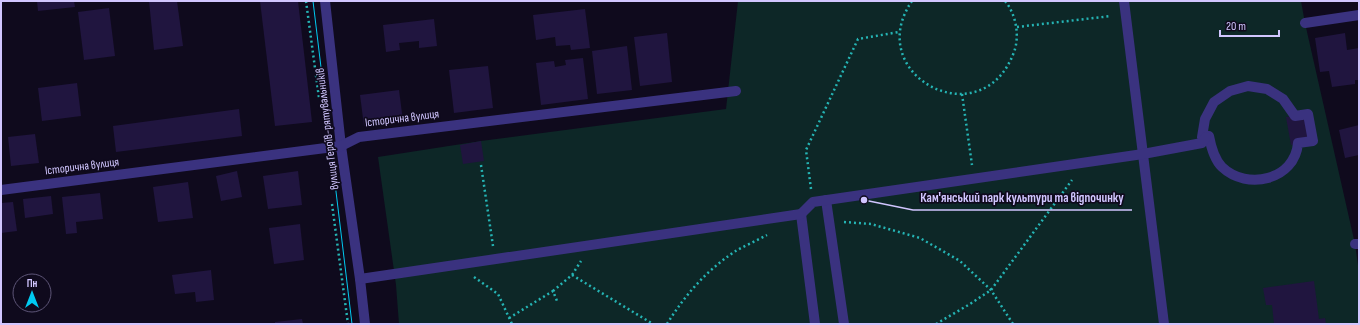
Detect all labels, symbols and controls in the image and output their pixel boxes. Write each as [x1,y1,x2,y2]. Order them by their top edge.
scale bar [1220,12,1279,38]
text: 20 m [1226,19,1246,34]
street label: вулиця Героїв-рятувальників [313,67,342,191]
street label: Історична вулиця [364,106,440,130]
street label: Історична вулиця [44,154,120,178]
callout: Кам'янський парк культури та відпочинку [913,185,1132,210]
text: Кам'янський парк культури та відпочинку [920,190,1124,206]
north arrow [12,273,52,313]
text: Пн [27,277,38,290]

